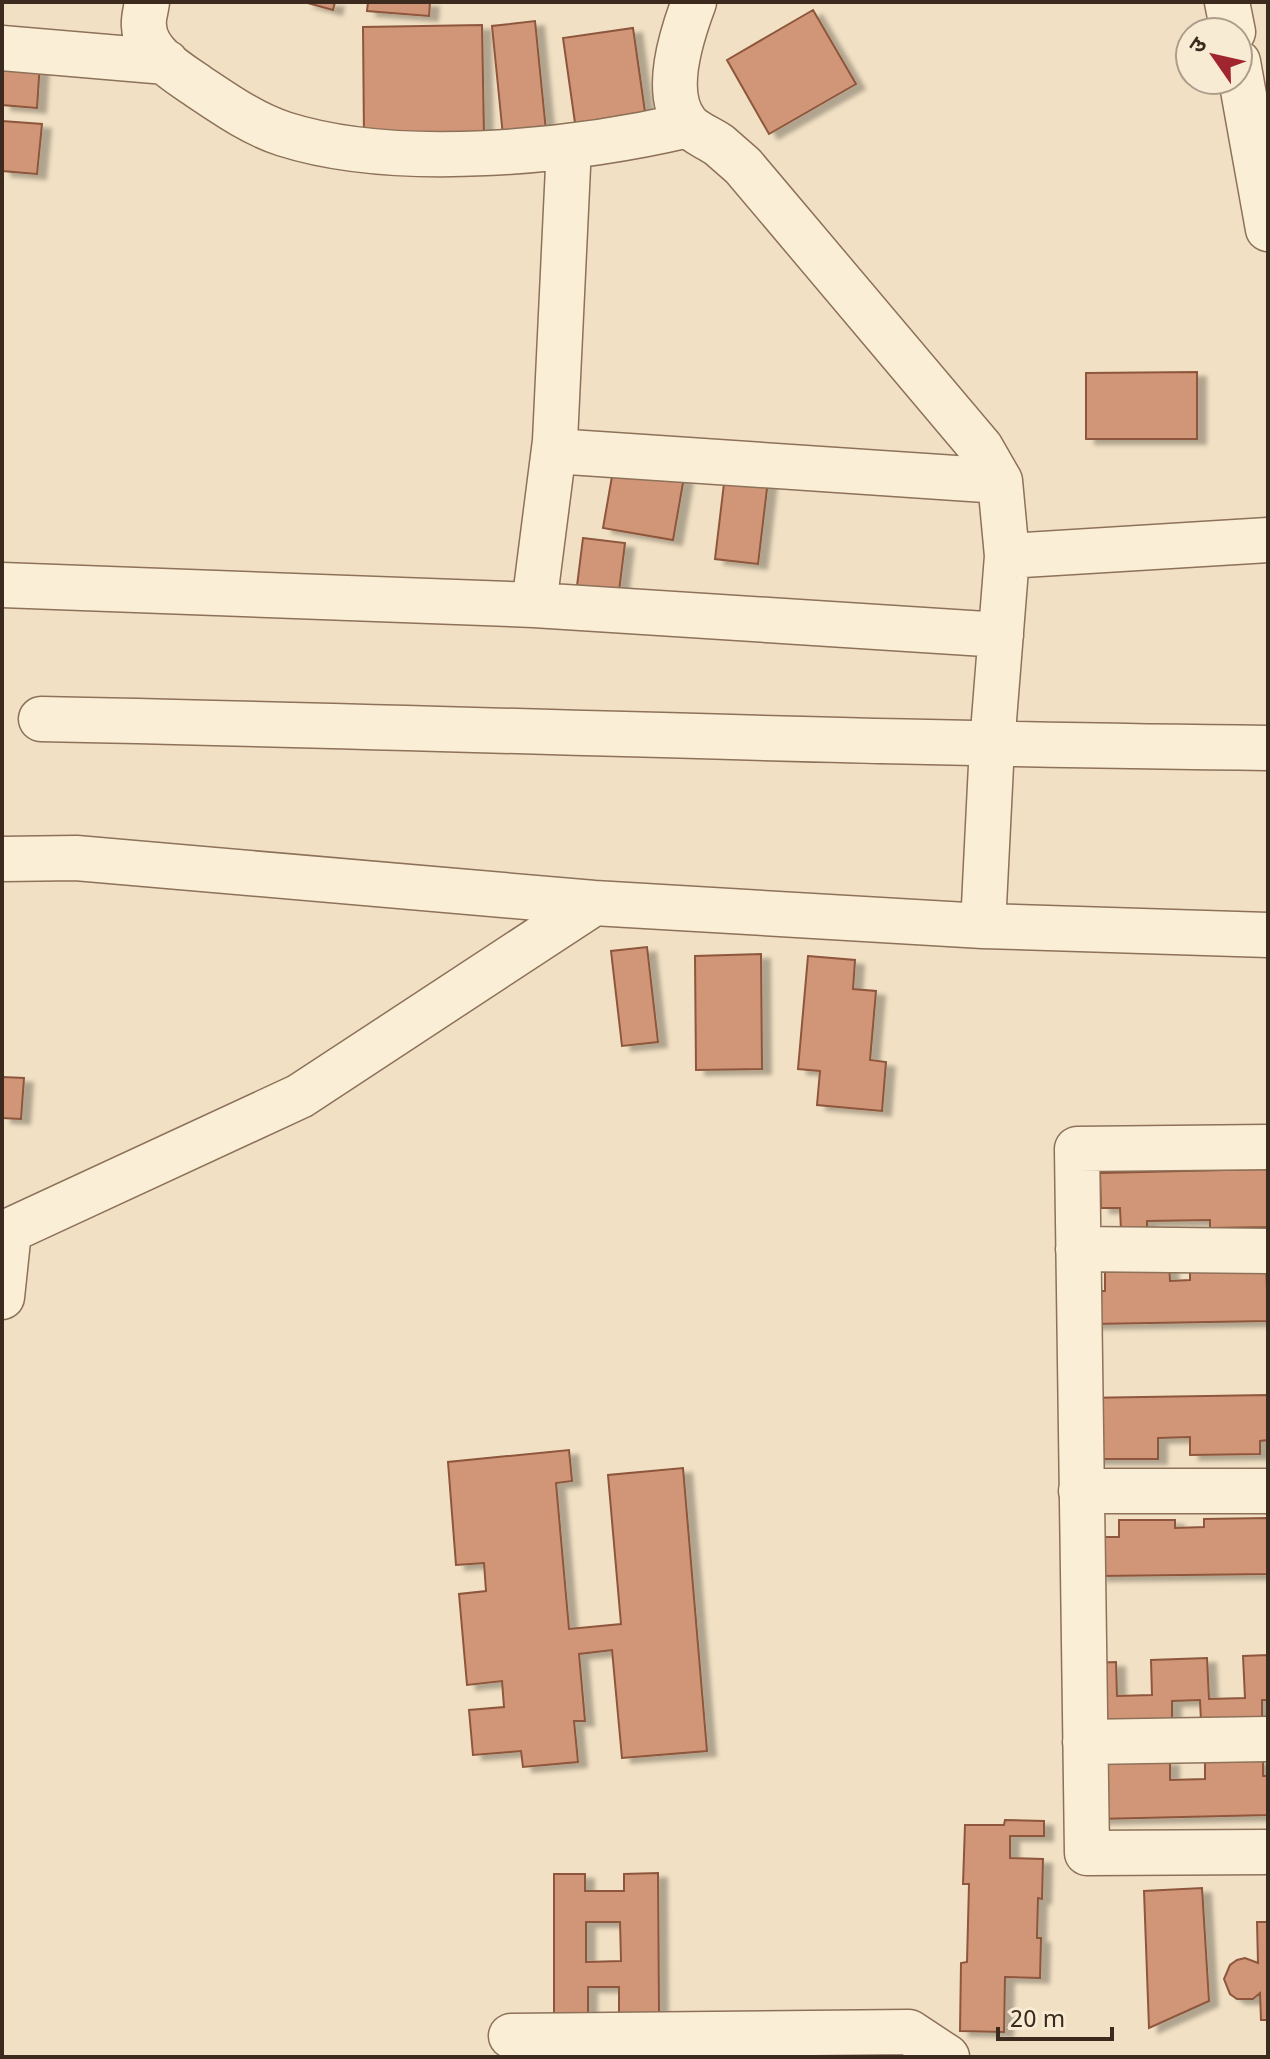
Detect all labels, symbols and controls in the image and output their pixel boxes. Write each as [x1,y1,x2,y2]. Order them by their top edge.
north arrow [1174,16,1254,96]
text: उ [1184,32,1216,60]
scale bar [998,1991,1112,2041]
text: 20 m [1010,2005,1065,2037]

